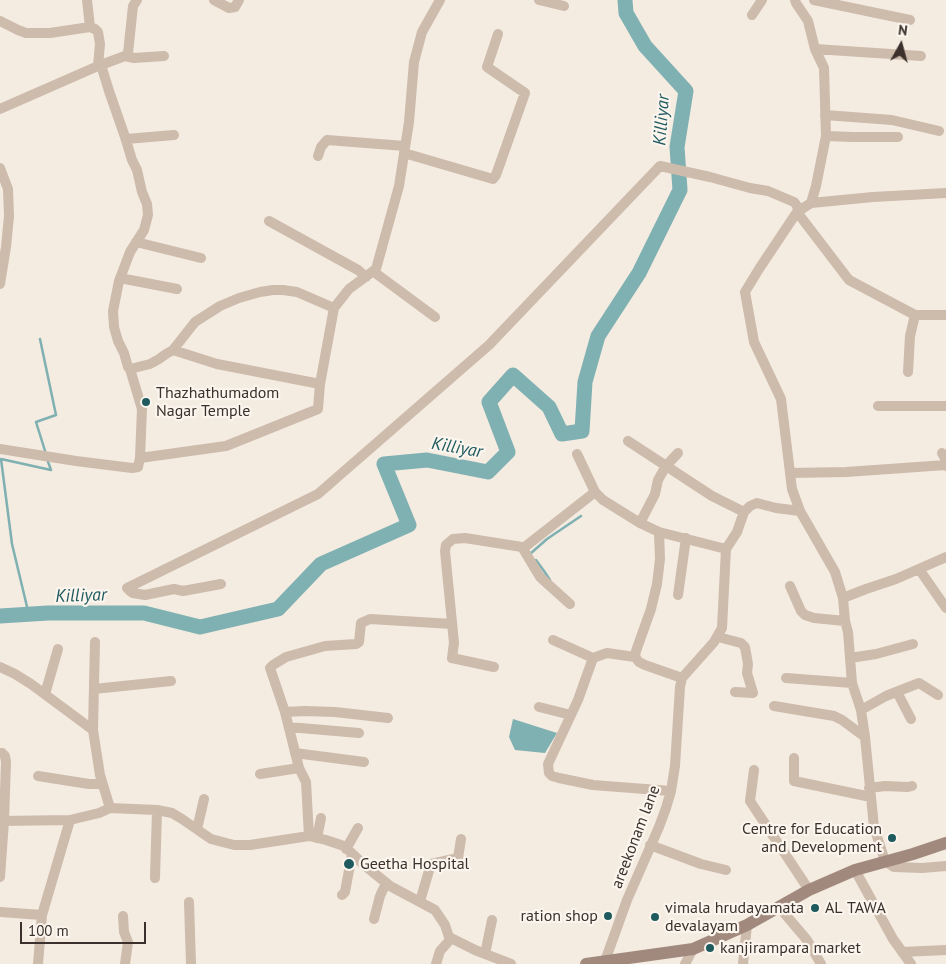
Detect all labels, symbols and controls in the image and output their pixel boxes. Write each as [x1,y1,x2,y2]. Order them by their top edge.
north arrow [876,20,926,70]
text: N [897,21,908,40]
water label: Killiyar [649,94,675,146]
place label: Thazhathumadom Nagar Temple [156,383,279,421]
marker: Thazhathumadom Nagar Temple [140,396,152,408]
water label: Killiyar [430,433,484,463]
water label: Killiyar [55,584,107,608]
street label: areekonam lane [608,783,664,891]
place label: Centre for Education and Development [742,819,882,857]
marker: Centre for Education and Development [886,832,898,844]
place label: Geetha Hospital [360,854,469,874]
marker: Geetha Hospital [342,857,356,871]
place label: vimala hrudayamata devalayam [665,898,804,936]
place label: AL TAWA [825,898,886,918]
marker: AL TAWA [809,902,821,914]
place label: ration shop [521,906,598,926]
marker: ration shop [602,910,614,922]
marker: vimala hrudayamata devalayam [649,911,661,923]
scale bar [22,912,149,944]
text: 100 m [28,921,69,940]
place label: kanjirampara market [720,938,861,958]
marker: kanjirampara market [704,942,716,954]

